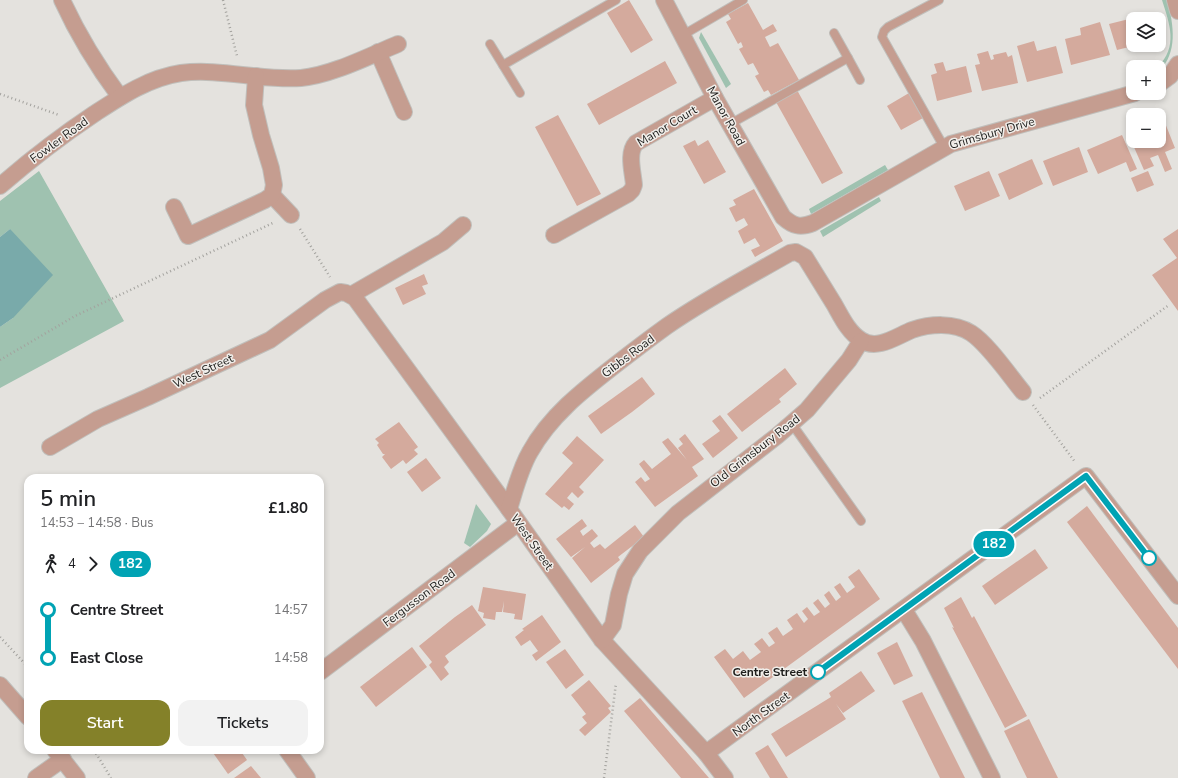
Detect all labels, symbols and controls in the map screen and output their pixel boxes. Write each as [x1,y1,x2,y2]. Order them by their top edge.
map controls [1126,12,1166,148]
button: layers [1126,12,1166,52]
button: + [1126,60,1166,100]
street label: Manor Road [703,84,749,148]
street label: Manor Court [634,101,701,150]
button: − [1126,108,1166,148]
street label: Fowler Road [27,113,91,167]
street label: Grimsbury Drive [948,113,1036,153]
street label: Gibbs Road [598,331,658,381]
street label: West Street [170,350,236,392]
street label: Old Grimsbury Road [707,411,803,491]
text: 5 min [40,484,96,514]
text: £1.80 [268,498,308,518]
street label: West Street [507,511,558,574]
text: 14:53 – 14:58 · Bus [40,514,154,532]
line badge: 182 [971,531,1017,557]
text: 182 [981,534,1007,553]
unlabelled marker [1141,550,1157,566]
icon: walk [40,553,62,575]
icon: forward [82,553,104,575]
text: 182 [118,554,143,573]
text: 4 [68,555,76,573]
street label: Fergusson Road [380,566,458,630]
text: Centre Street [70,600,163,620]
text: 14:57 [274,601,308,619]
text: East Close [70,648,143,668]
text: 14:58 [274,649,308,667]
place label: Centre Street [732,664,807,680]
marker: Centre Street [810,664,826,680]
street label: North Street [729,687,793,740]
button: Start [40,700,170,746]
button: Tickets [178,700,308,746]

